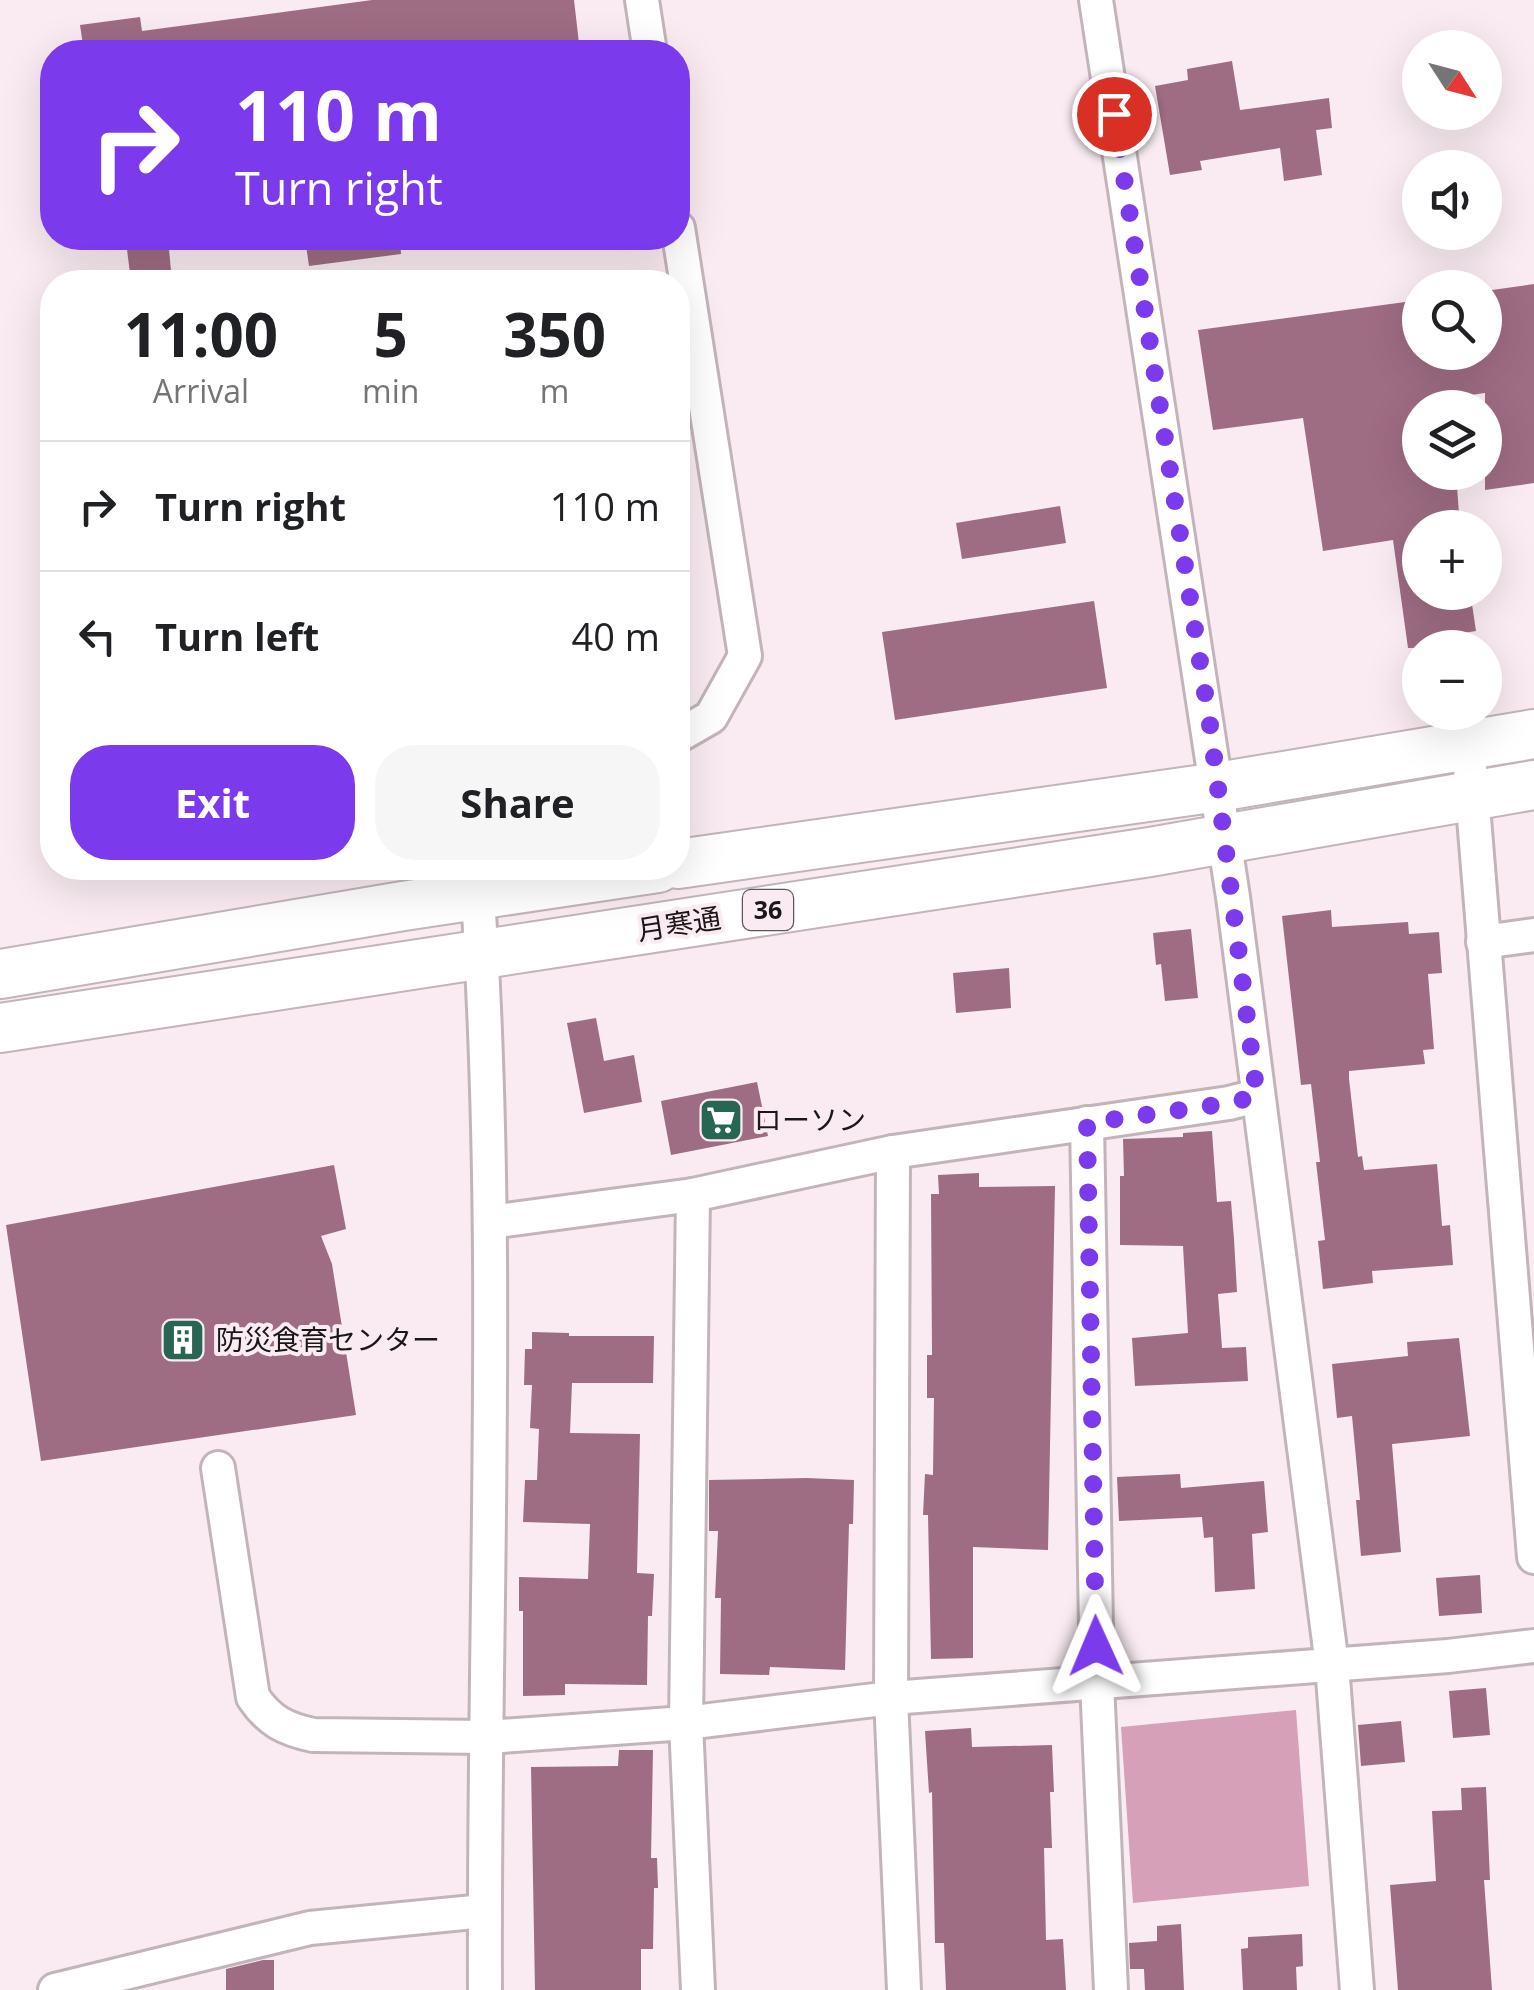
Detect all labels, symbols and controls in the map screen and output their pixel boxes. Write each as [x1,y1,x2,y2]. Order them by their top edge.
north arrow [1402,30,1502,130]
map controls [1402,30,1502,730]
text: 110 m [235,66,442,162]
pin [1072,72,1157,157]
icon: right [70,80,200,210]
icon: arrive [1087,87,1142,142]
button: sound [1402,150,1502,250]
text: Turn right [235,157,443,218]
button: search [1402,270,1502,370]
text: 11:00 [124,293,278,375]
text: 5 [374,293,408,375]
text: 350 [503,293,606,375]
text: Arrival [153,369,249,412]
text: min [362,369,419,412]
text: m [540,369,569,412]
button: layers [1402,390,1502,490]
icon: right [70,479,125,534]
text: Turn right [155,480,346,532]
text: 110 m [550,480,660,532]
button: + [1402,510,1502,610]
icon: left [70,609,125,664]
text: Turn left [155,610,319,662]
text: 40 m [571,610,660,662]
button: − [1402,630,1502,730]
button: Exit [70,745,355,860]
button: Share [375,745,660,860]
road number: 36 [743,890,793,930]
street label: 月寒通 [634,898,723,948]
supermarket icon: ローソン [698,1097,744,1143]
place label: ローソン [754,1100,866,1138]
building icon: 防災食育センター [160,1317,206,1363]
place label: 防災食育センター [216,1320,440,1358]
position arrow [1044,1594,1148,1698]

